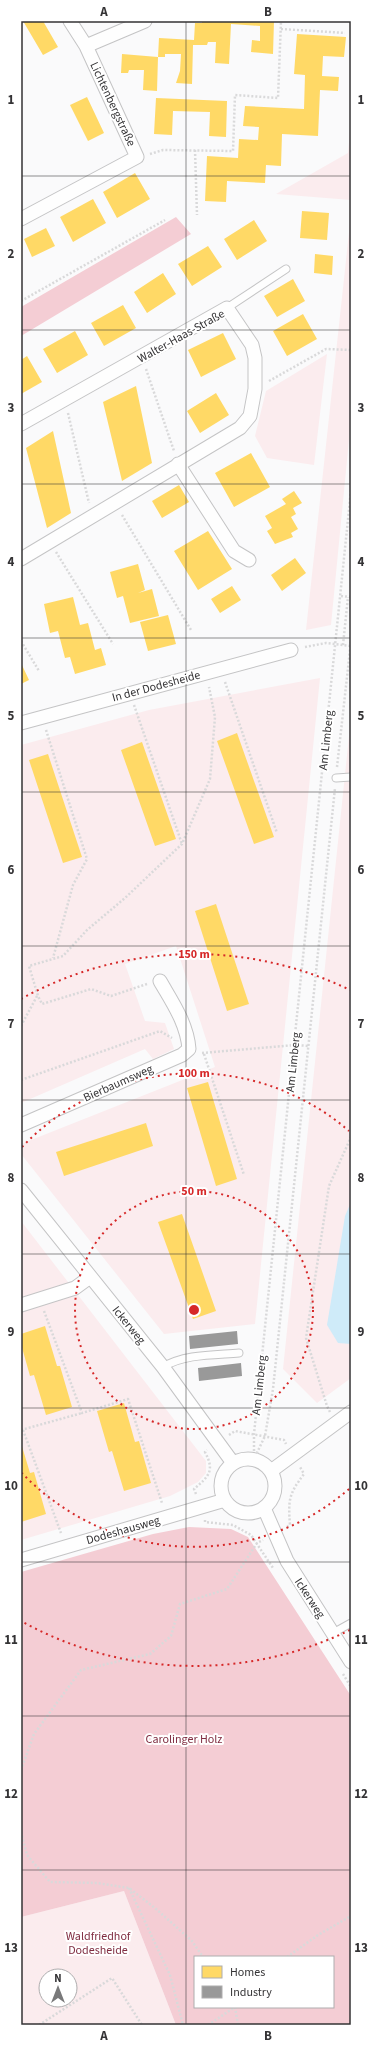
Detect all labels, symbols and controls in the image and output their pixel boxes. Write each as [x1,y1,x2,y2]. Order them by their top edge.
text: A [99,3,108,21]
text: B [264,3,272,21]
street label: Lichtenbergstraße [86,59,140,149]
text: 1 [8,91,15,109]
text: 1 [358,91,365,109]
text: 2 [8,245,15,263]
text: 2 [358,245,365,263]
street label: Walter-Haas-Straße [135,305,228,367]
text: 3 [8,399,15,417]
text: 3 [358,399,365,417]
text: 4 [8,553,15,571]
text: 4 [358,553,365,571]
street label: In der Dodesheide [110,667,202,706]
text: 5 [8,707,15,725]
text: 5 [358,707,365,725]
street label: Am Limberg [315,709,338,771]
text: 6 [8,861,15,879]
text: 6 [358,861,365,879]
text: 150 m [178,946,210,963]
text: 7 [8,1015,15,1033]
text: 7 [358,1015,365,1033]
street label: Am Limberg [282,1031,305,1093]
street label: Bierbaumsweg [81,1061,156,1106]
text: 100 m [178,1065,210,1082]
text: 8 [8,1169,15,1187]
text: 8 [358,1169,365,1187]
text: 50 m [181,1183,207,1200]
street label: Ickerweg [108,1302,149,1348]
centre of rings [187,1303,201,1317]
text: 9 [8,1323,15,1341]
text: 9 [358,1323,365,1341]
street label: Am Limberg [248,1354,271,1416]
text: 10 [4,1477,18,1495]
text: 10 [354,1477,368,1495]
street label: Dodeshausweg [84,1512,162,1549]
street label: Ickerweg [290,1575,329,1622]
text: 11 [4,1631,18,1649]
text: 11 [354,1631,368,1649]
park label: Carolinger Holz [146,1731,222,1748]
text: 12 [4,1785,18,1803]
text: 12 [354,1785,368,1803]
park label: Waldfriedhof Dodesheide [66,1928,131,1959]
text: 13 [4,1939,18,1957]
text: 13 [354,1939,368,1957]
legend [194,1956,334,2008]
text: Homes [230,1964,265,1981]
north arrow [38,1968,78,2008]
text: N [54,1971,62,1986]
text: Industry [230,1984,272,2001]
text: A [99,2027,108,2045]
text: B [264,2027,272,2045]

